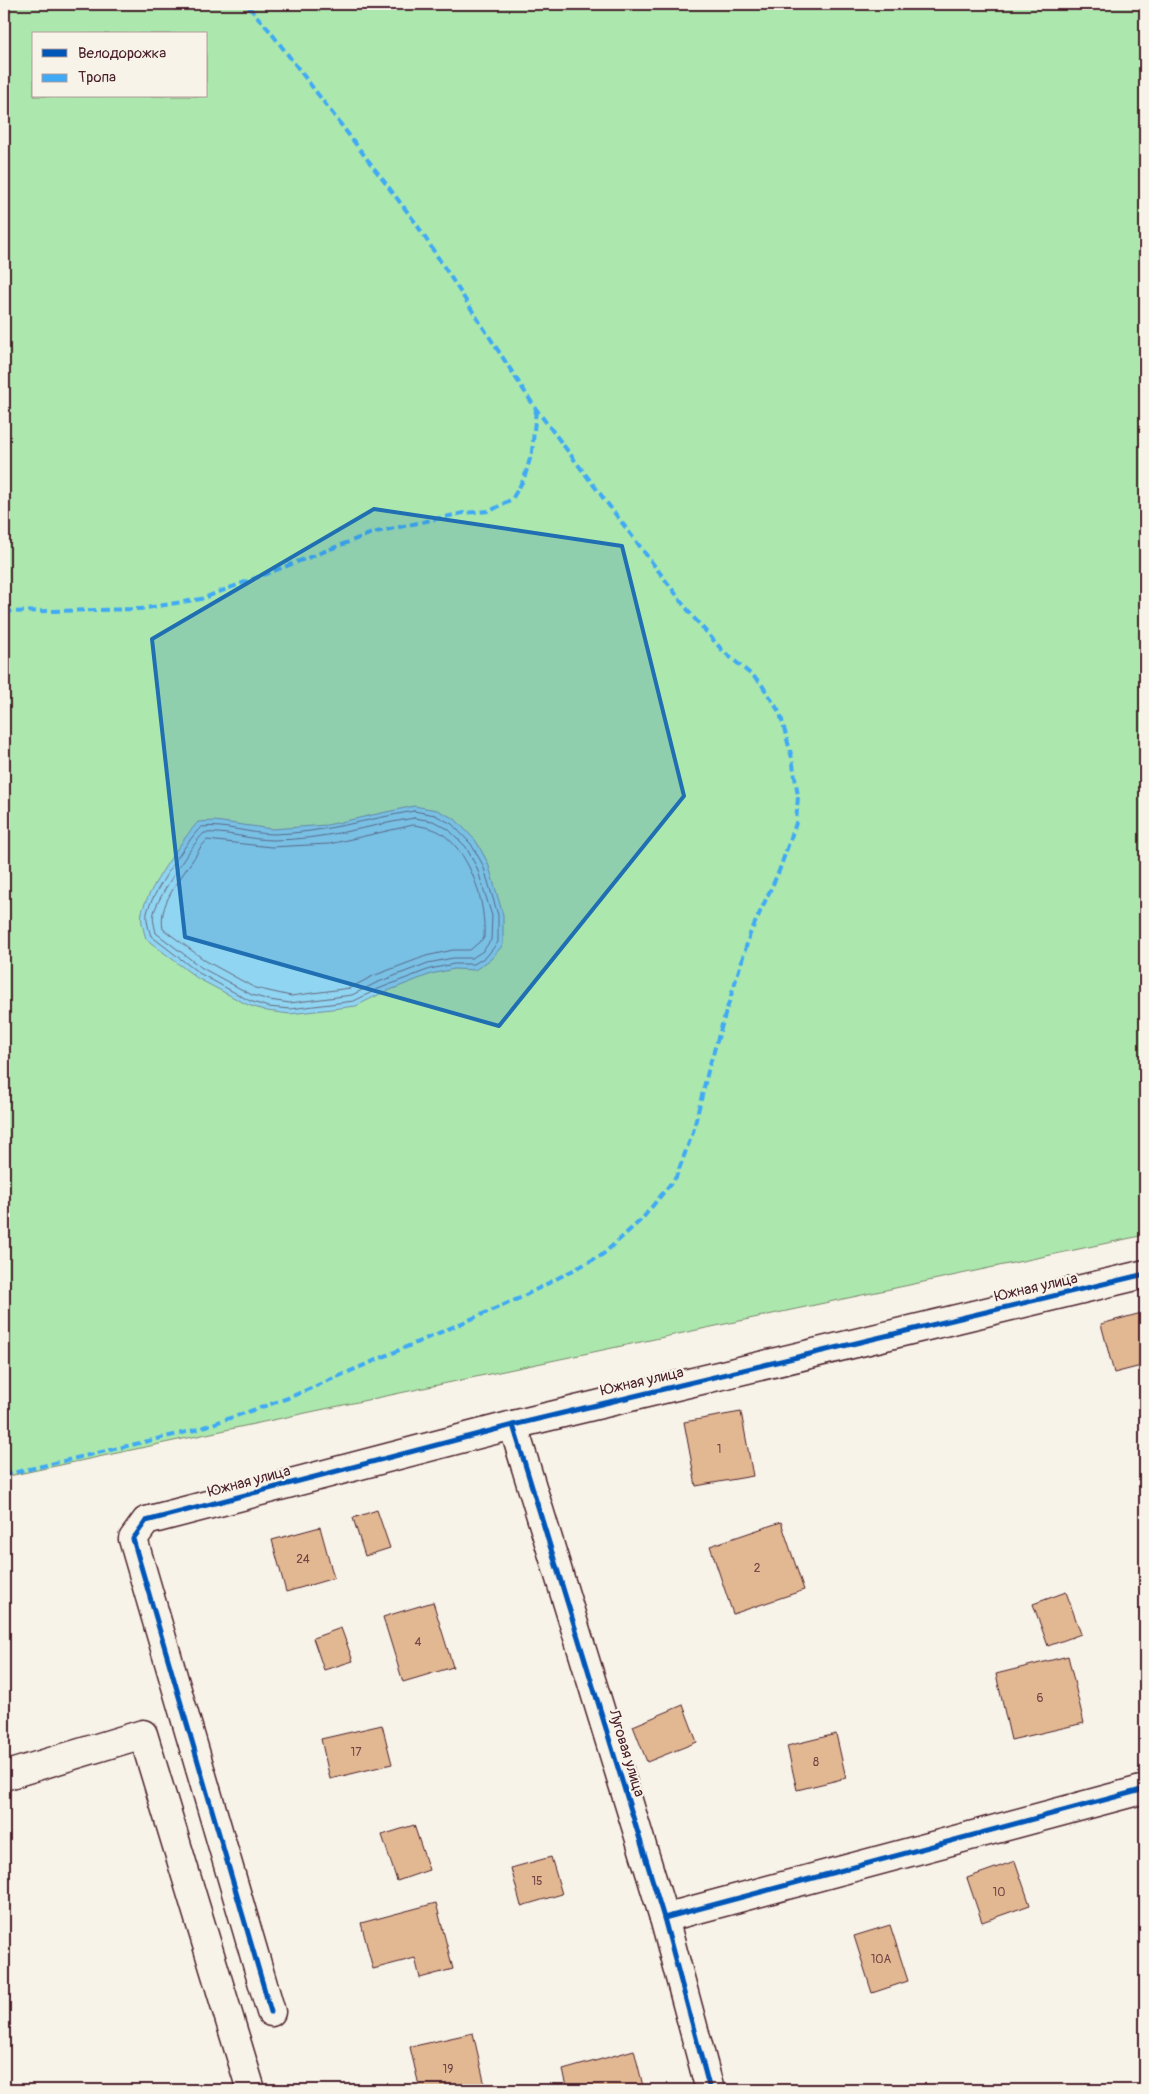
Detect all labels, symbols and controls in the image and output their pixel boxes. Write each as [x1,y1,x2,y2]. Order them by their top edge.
legend [32,32,208,98]
text: Велодорожка [78,44,166,63]
text: Тропа [78,68,116,87]
street label: Южная улица [993,1269,1079,1306]
street label: Южная улица [599,1363,685,1400]
house number: 1 [717,1442,721,1457]
street label: Южная улица [206,1461,292,1502]
house number: 24 [296,1552,310,1567]
house number: 2 [754,1561,761,1576]
house number: 4 [415,1635,422,1650]
house number: 6 [1037,1691,1044,1706]
street label: Луговая улица [604,1706,649,1799]
house number: 17 [350,1745,362,1760]
house number: 8 [813,1755,819,1770]
house number: 15 [531,1874,543,1889]
house number: 10 [993,1885,1005,1900]
house number: 10А [871,1952,892,1967]
house number: 19 [443,2062,453,2077]

